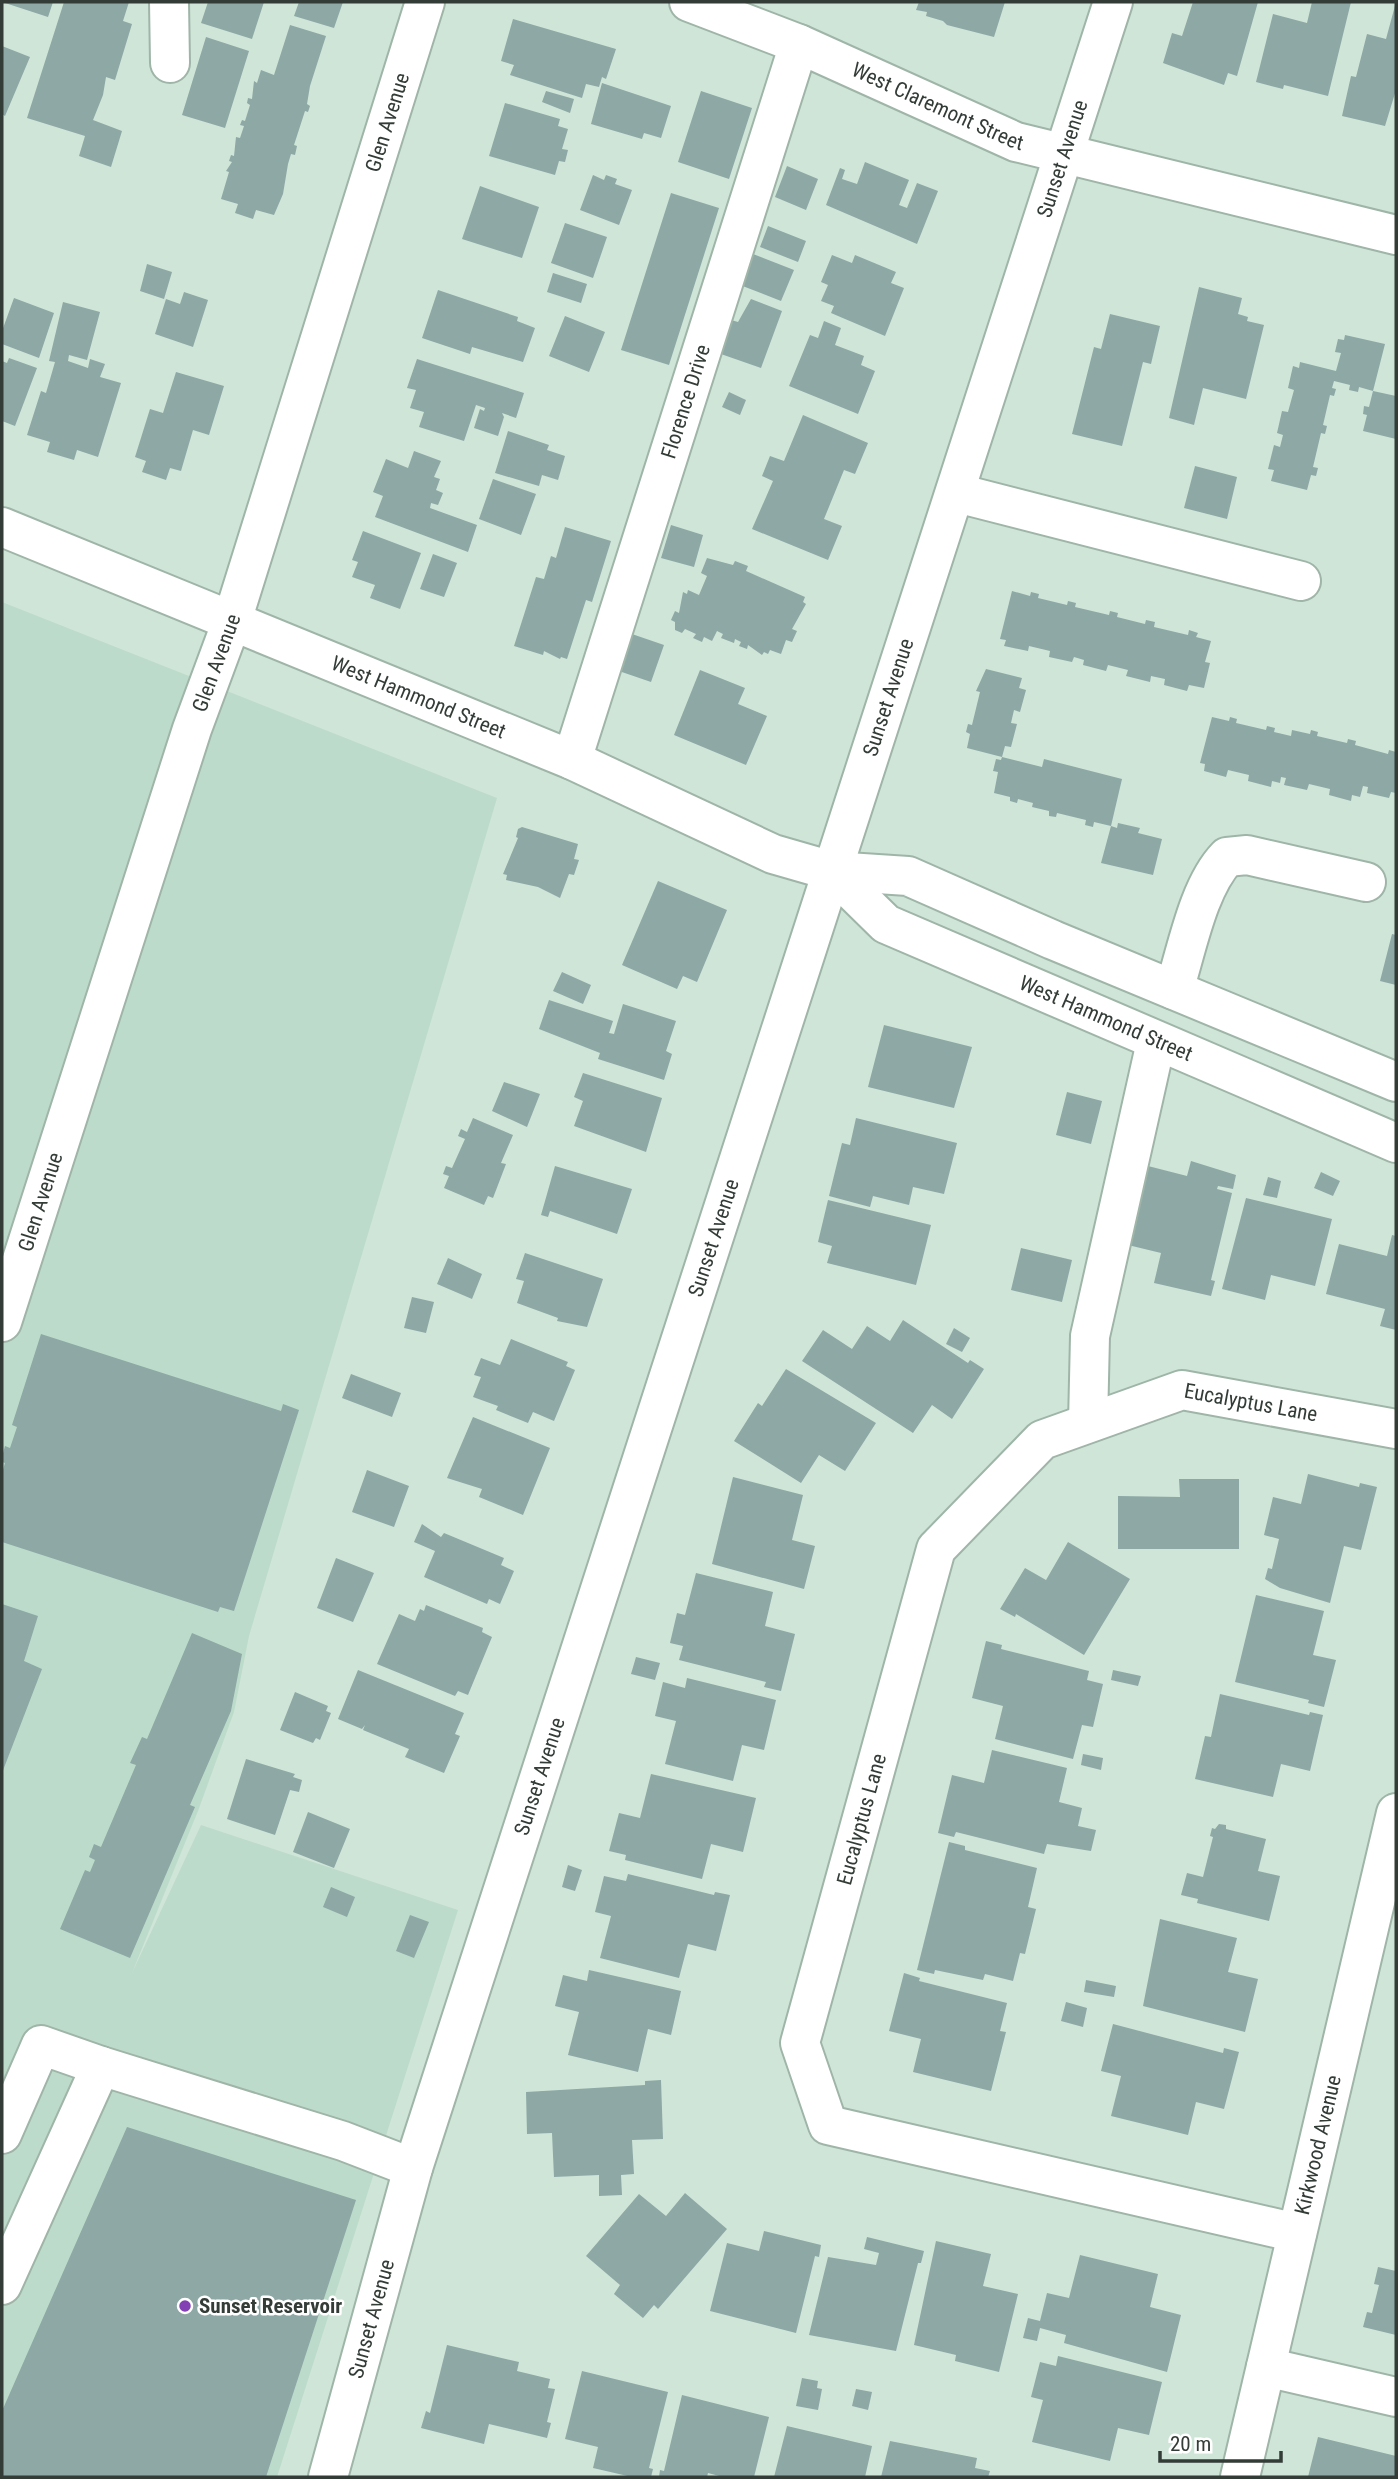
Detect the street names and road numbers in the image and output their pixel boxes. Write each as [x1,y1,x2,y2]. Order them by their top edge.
street label: West Claremont Street [848,57,1026,155]
street label: Glen Avenue [361,70,414,175]
street label: Sunset Avenue [1032,97,1093,221]
street label: Florence Drive [656,342,715,461]
street label: Glen Avenue [187,611,245,715]
street label: Sunset Avenue [858,635,919,759]
street label: West Hammond Street [328,651,509,744]
street label: West Hammond Street [1016,971,1196,1066]
street label: Glen Avenue [13,1149,68,1255]
street label: Sunset Avenue [683,1176,744,1300]
street label: Eucalyptus Lane [1182,1379,1320,1426]
street label: Sunset Avenue [509,1714,570,1838]
street label: Eucalyptus Lane [832,1751,891,1888]
street label: Kirkwood Avenue [1290,2073,1346,2217]
street label: Sunset Avenue [344,2257,399,2381]

